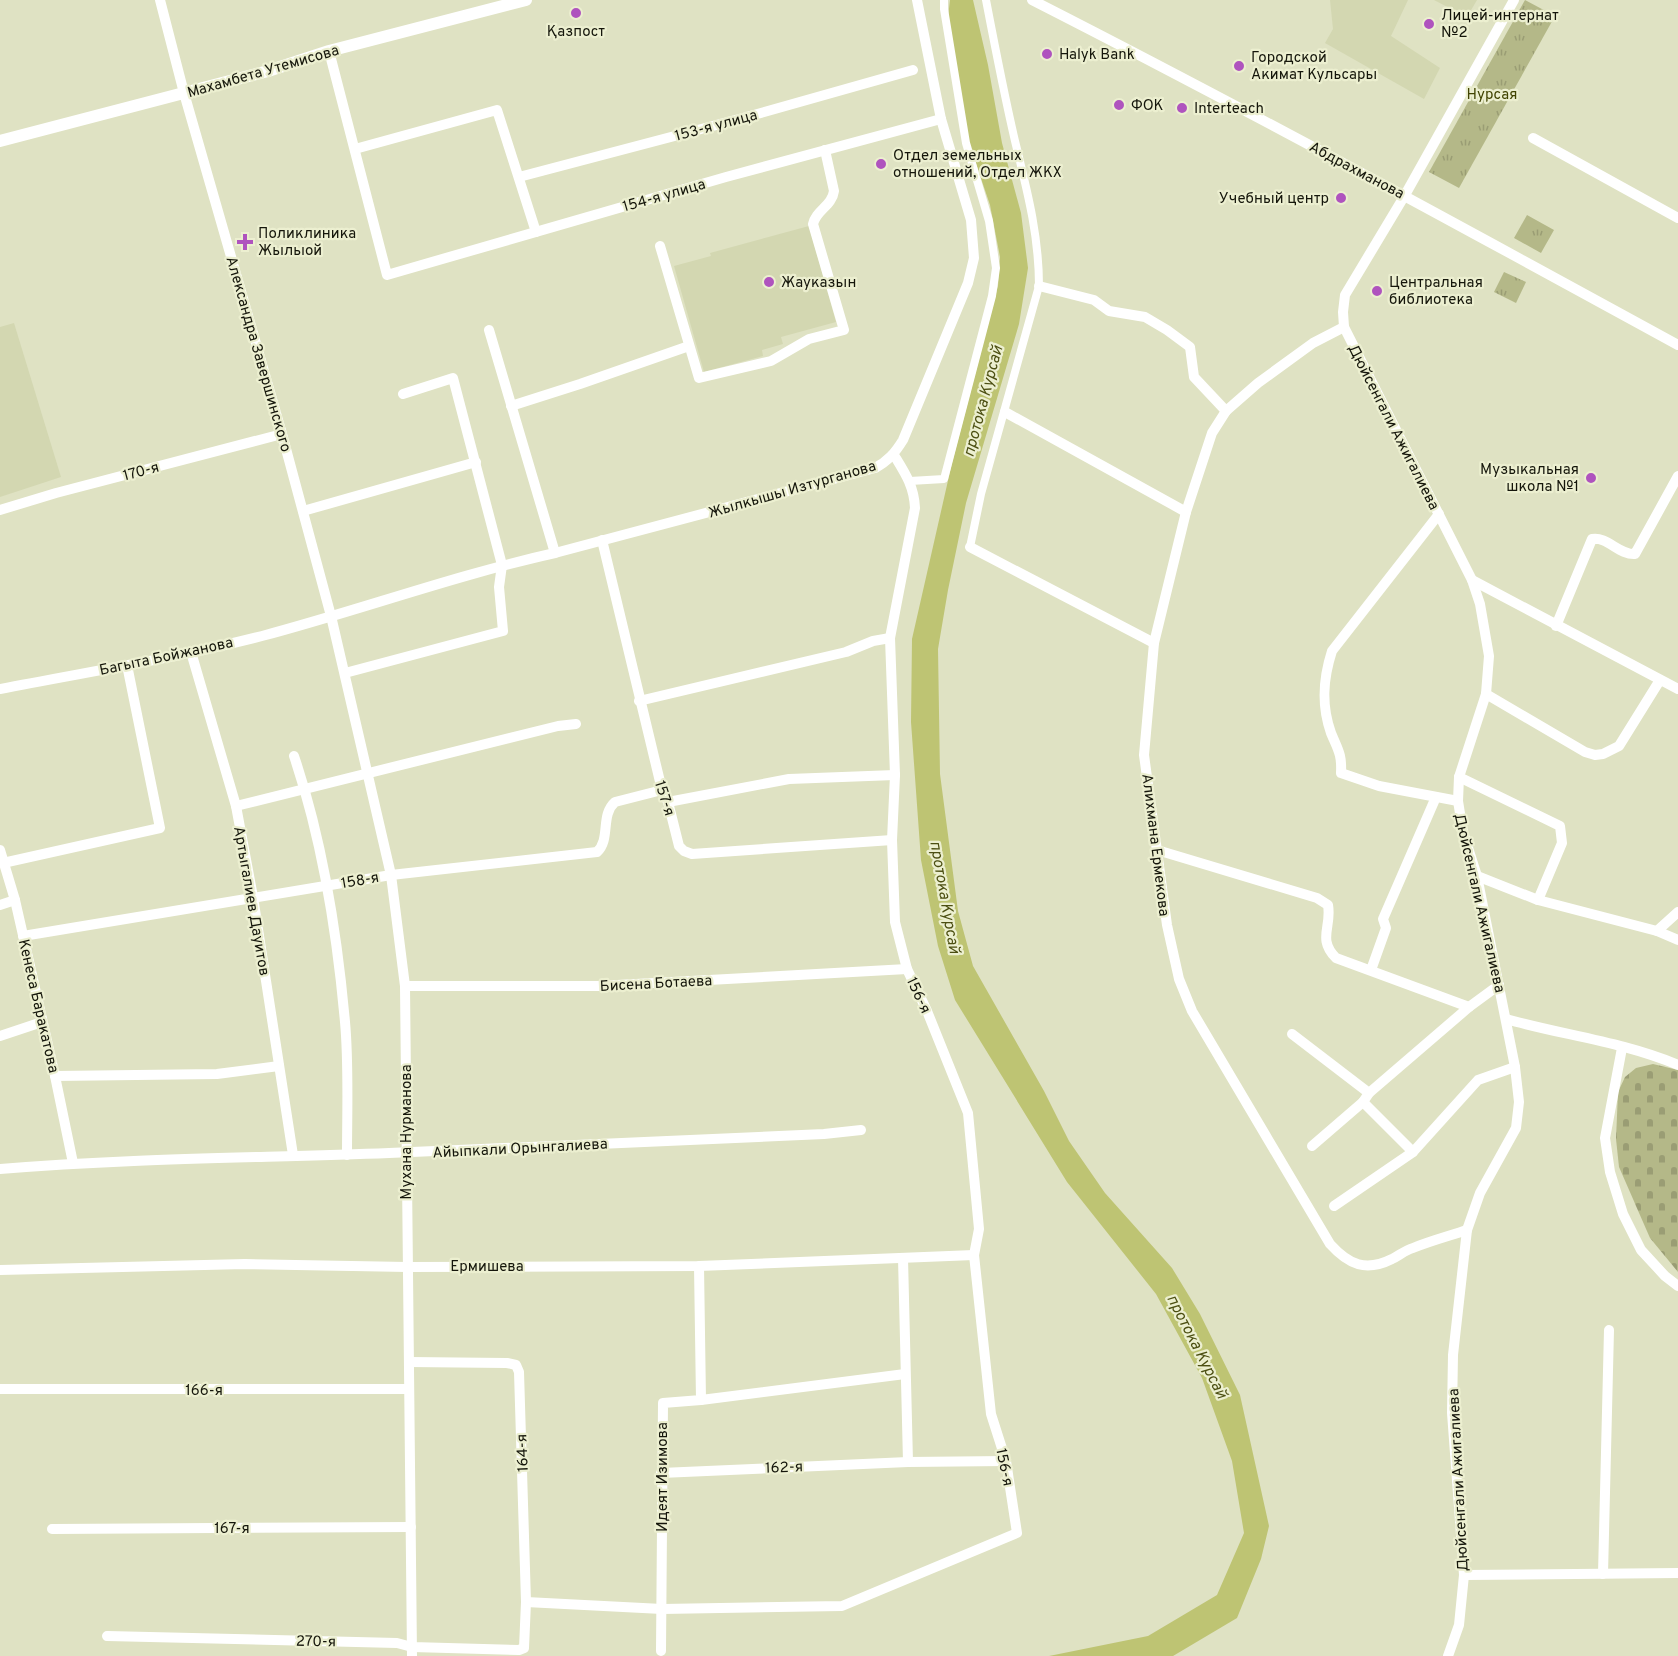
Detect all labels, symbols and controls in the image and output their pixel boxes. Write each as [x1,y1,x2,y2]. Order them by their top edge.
marker: Қазпост [569,6,583,20]
place label: Лицей-интернат №2 [1441,7,1559,43]
marker: Лицей-интернат №2 [1422,17,1436,31]
place label: Қазпост [547,23,605,42]
street label: Махамбета Утемисова [185,42,341,103]
place label: Halyk Bank [1059,46,1135,65]
marker: Halyk Bank [1040,47,1054,61]
place label: Городской Акимат Кульсары [1251,49,1377,85]
marker: Городской Акимат Кульсары [1232,59,1246,73]
park label: Нурсая [1466,86,1518,105]
place label: ФОК [1131,97,1164,116]
marker: ФОК [1112,98,1126,112]
place label: Interteach [1194,100,1264,119]
marker: Interteach [1175,101,1189,115]
street label: 153-я улица [673,106,760,147]
street label: Абдрахманова [1306,138,1407,204]
place label: Отдел земельных отношений, Отдел ЖКХ [893,147,1062,183]
marker: Отдел земельных отношений, Отдел ЖКХ [874,157,888,171]
street label: 154-я улица [621,176,708,217]
place label: Учебный центр [1219,190,1329,209]
marker: Учебный центр [1334,191,1348,205]
place label: Поликлиника Жылыой [258,225,356,261]
marker: Поликлиника Жылыой [236,233,254,251]
street label: Александра Завершинского [221,254,295,454]
place label: Жауказын [781,274,856,293]
place label: Центральная библиотека [1389,274,1483,310]
marker: Жауказын [762,275,776,289]
marker: Центральная библиотека [1370,284,1384,298]
street label: Дюйсенгали Ажигалиева [1343,342,1443,514]
water label: протока Курсай [959,343,1009,459]
street label: Жылкышы Изтурганова [706,457,878,523]
street label: 170-я [121,459,162,486]
place label: Музыкальная школа №1 [1480,461,1579,497]
marker: Музыкальная школа №1 [1584,471,1598,485]
street label: Багыта Бойжанова [98,634,235,681]
street label: Алихмана Ермекова [1136,773,1173,918]
street label: 157-я [649,778,678,819]
street label: Дюйсенгали Ажигалиева [1449,812,1508,995]
street label: Артыгалиев Дауитов [228,825,273,977]
water label: протока Курсай [924,839,964,956]
street label: 158-я [340,869,381,894]
street label: Кенеса Баракатова [13,938,62,1075]
street label: Бисена Ботаева [599,972,713,997]
street label: 156-я [901,974,934,1017]
street label: Мухана Нурманова [398,1064,417,1200]
street label: Айыпкали Орынгалиева [432,1135,608,1164]
street label: Ермишева [450,1258,524,1277]
water label: протока Курсай [1161,1291,1231,1403]
street label: 166-я [185,1382,223,1401]
street label: Дюйсенгали Ажигалиева [1445,1388,1474,1572]
street label: Идеят Изимова [654,1422,673,1532]
street label: 164-я [513,1434,534,1472]
street label: 156-я [990,1447,1017,1488]
street label: 162-я [765,1458,803,1479]
street label: 167-я [214,1520,250,1539]
street label: 270-я [296,1633,336,1652]

